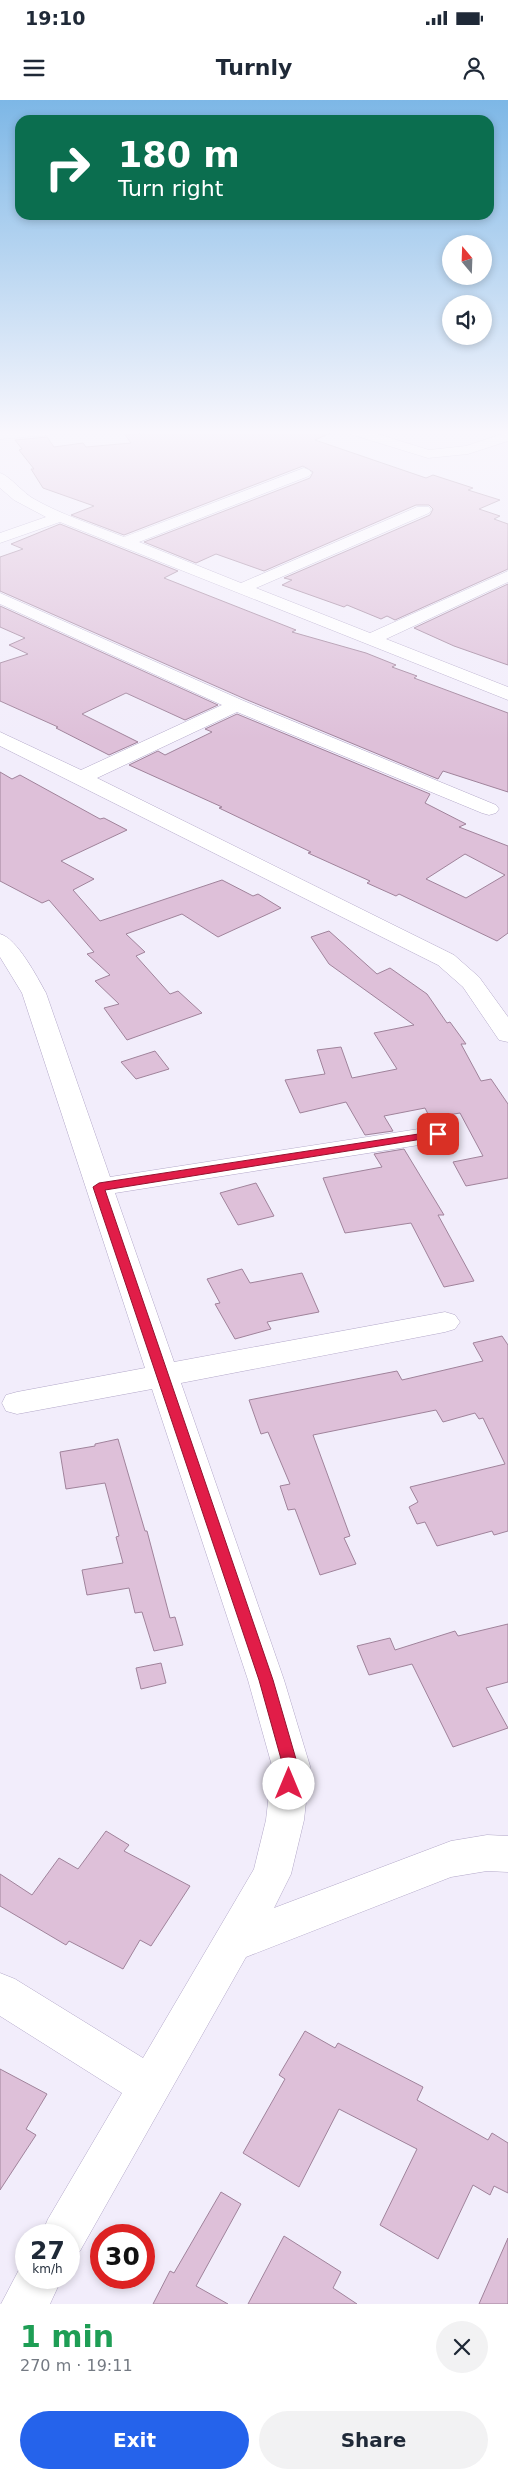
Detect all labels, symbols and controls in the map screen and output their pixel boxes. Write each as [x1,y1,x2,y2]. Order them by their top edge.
text: 19:10 [25,7,85,29]
icon: menu [20,54,48,82]
icon: person [460,54,488,82]
text: Turnly [216,55,292,80]
icon: right [35,135,100,200]
text: 180 m [118,135,240,175]
text: Turn right [118,176,223,201]
north arrow [442,235,492,285]
map controls [442,235,492,345]
button: sound [442,295,492,345]
pin [417,1113,459,1155]
icon: arrive [424,1120,452,1148]
position arrow [262,1757,314,1809]
speed limit sign: 30 [90,2224,155,2289]
text: 27 [30,2236,65,2265]
text: km/h [32,2262,63,2276]
text: 1 min [20,2319,114,2354]
button: close [436,2321,488,2373]
text: 270 m · 19:11 [20,2356,133,2375]
button: Exit [20,2411,249,2469]
button: Share [259,2411,488,2469]

